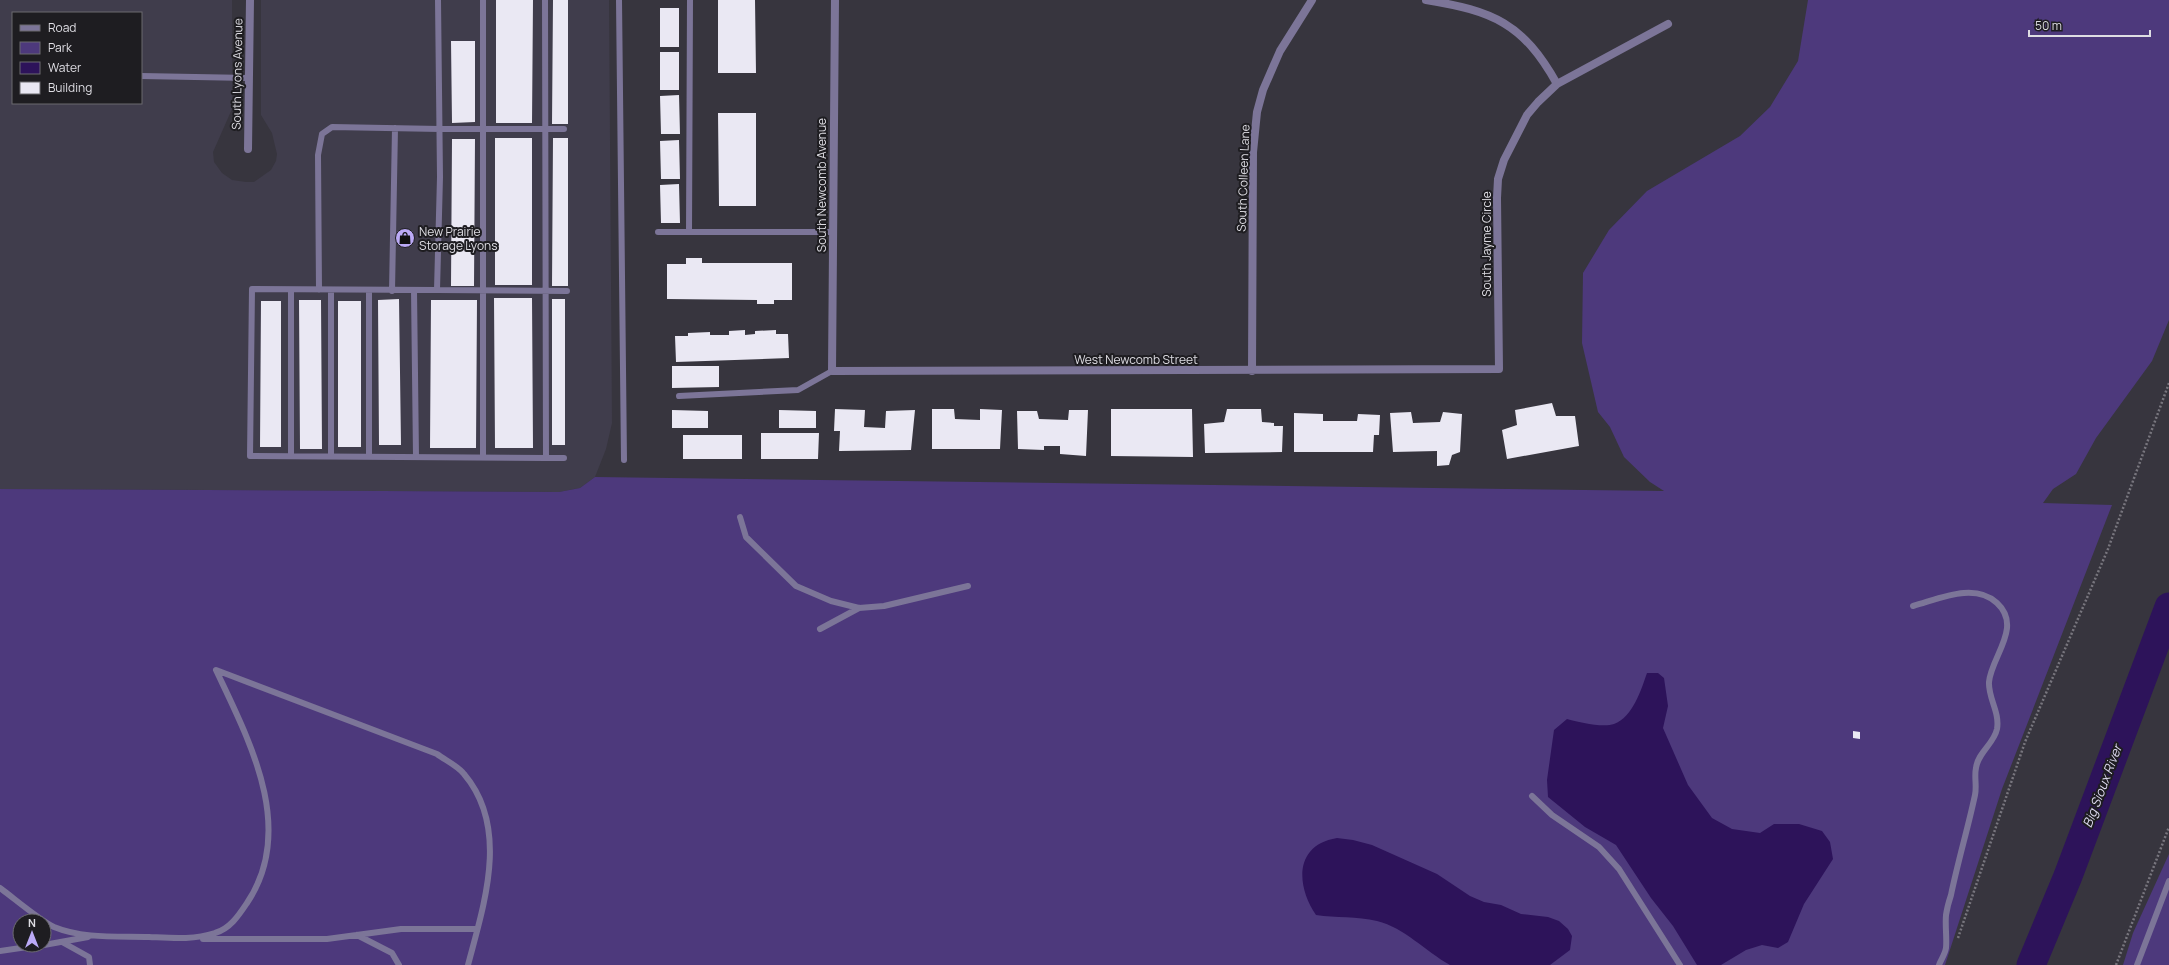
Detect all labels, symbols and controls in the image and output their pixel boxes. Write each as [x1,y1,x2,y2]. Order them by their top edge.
legend [12,12,142,104]
scale bar [2029,12,2150,38]
text: 50 m [2035,17,2062,34]
street label: South Lyons Avenue [228,18,246,130]
text: Road [48,19,76,36]
text: Park [48,39,73,56]
text: Water [48,59,82,76]
text: Building [48,79,92,96]
street label: South Newcomb Avenue [813,118,830,252]
street label: South Colleen Lane [1233,124,1253,232]
street label: South Jayme Circle [1478,191,1495,297]
place label: New Prairie Storage Lyons [419,223,497,254]
shop icon: New Prairie Storage Lyons [394,227,416,249]
street label: West Newcomb Street [1074,351,1198,368]
water label: Big Sioux River [2078,740,2127,830]
north arrow [12,913,52,953]
text: N [28,915,36,930]

